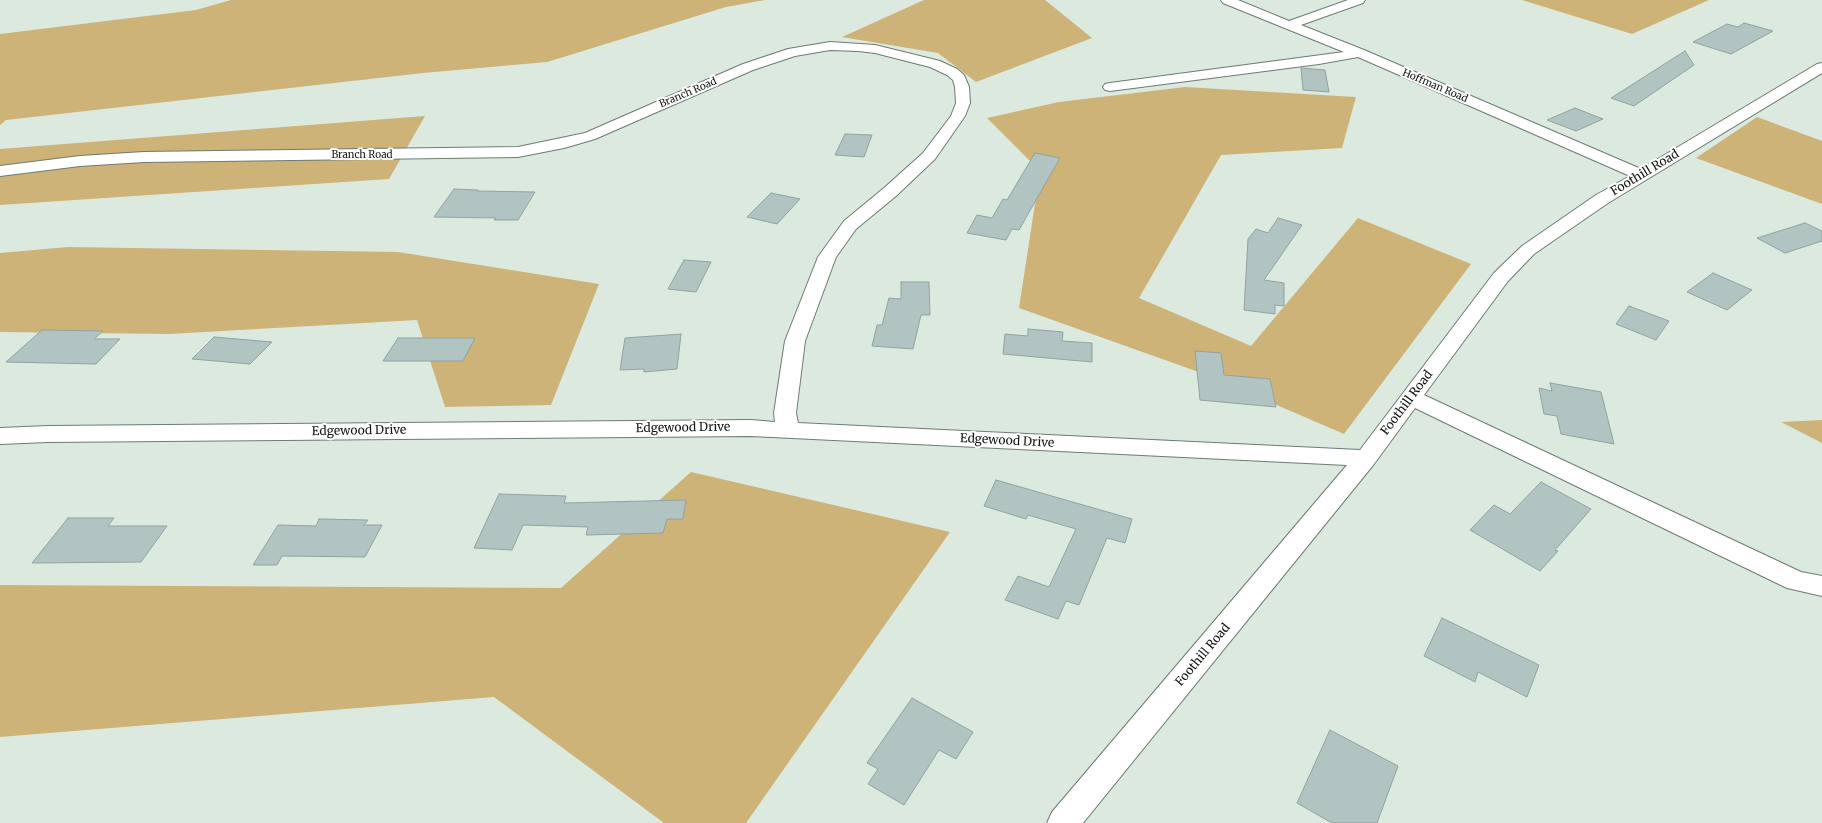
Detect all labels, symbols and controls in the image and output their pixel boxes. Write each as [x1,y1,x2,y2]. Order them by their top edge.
street label: Hoffman Road [1400,67,1470,105]
street label: Branch Road [657,76,719,110]
street label: Foothill Road [1608,147,1682,199]
street label: Branch Road [331,149,393,161]
street label: Foothill Road [1378,368,1436,438]
street label: Edgewood Drive [636,420,730,436]
street label: Edgewood Drive [312,423,406,439]
street label: Edgewood Drive [959,431,1055,451]
street label: Foothill Road [1173,621,1233,689]

